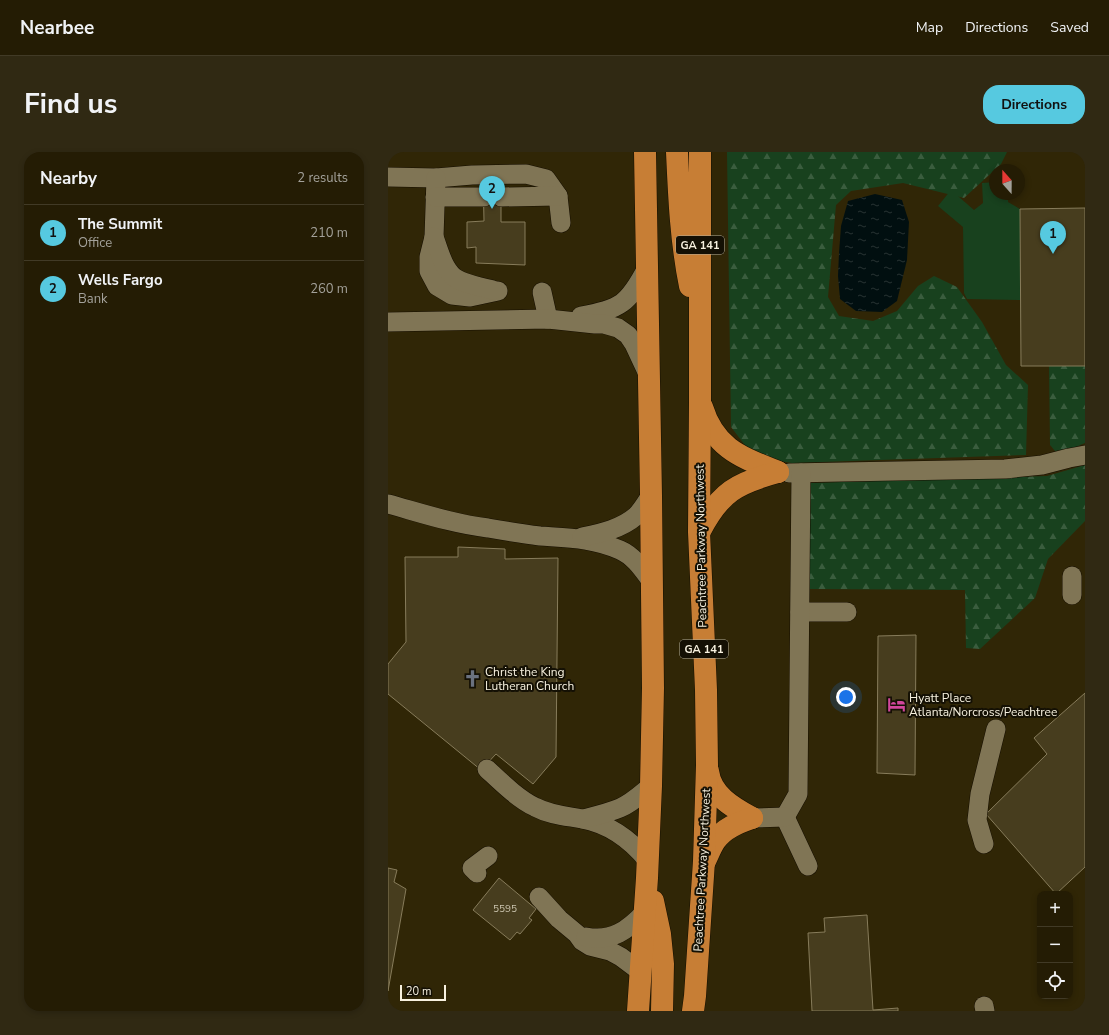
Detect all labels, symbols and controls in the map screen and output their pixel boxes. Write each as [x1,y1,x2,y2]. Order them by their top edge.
text: Nearbee [20,15,94,41]
text: Map [916,18,943,37]
text: Directions [965,18,1028,37]
text: Saved [1050,18,1089,37]
text: Find us [24,85,118,123]
button: Directions [983,85,1085,124]
north arrow [989,164,1025,200]
text: Nearby [40,167,97,190]
text: 2 results [297,169,348,187]
pin: 2 [479,176,505,209]
text: The Summit [78,214,162,234]
pin: 1 [1040,221,1066,254]
text: 1 [49,224,57,242]
text: 210 m [310,224,348,242]
text: Office [78,234,112,252]
road number: GA 141 [676,236,724,254]
text: Wells Fargo [78,270,163,290]
text: 2 [49,280,57,298]
text: 260 m [310,280,348,298]
text: Bank [78,290,108,308]
street label: Peachtree Parkway Northwest [692,463,710,628]
road number: GA 141 [680,640,728,658]
place label: Christ the King Lutheran Church [485,664,574,694]
church icon: Christ the King Lutheran Church [462,669,482,689]
your location [836,687,856,707]
place label: Hyatt Place Atlanta/Norcross/Peachtree [909,690,1057,720]
hotel icon: Hyatt Place Atlanta/Norcross/Peachtree [886,695,906,715]
street label: Peachtree Parkway Northwest [690,787,714,952]
map controls [1037,891,1073,999]
button: + [1037,891,1073,927]
house number: 5595 [493,902,517,916]
button: − [1037,927,1073,963]
button: locate [1037,963,1073,999]
scale bar [400,983,446,1002]
text: 20 m [406,984,431,999]

